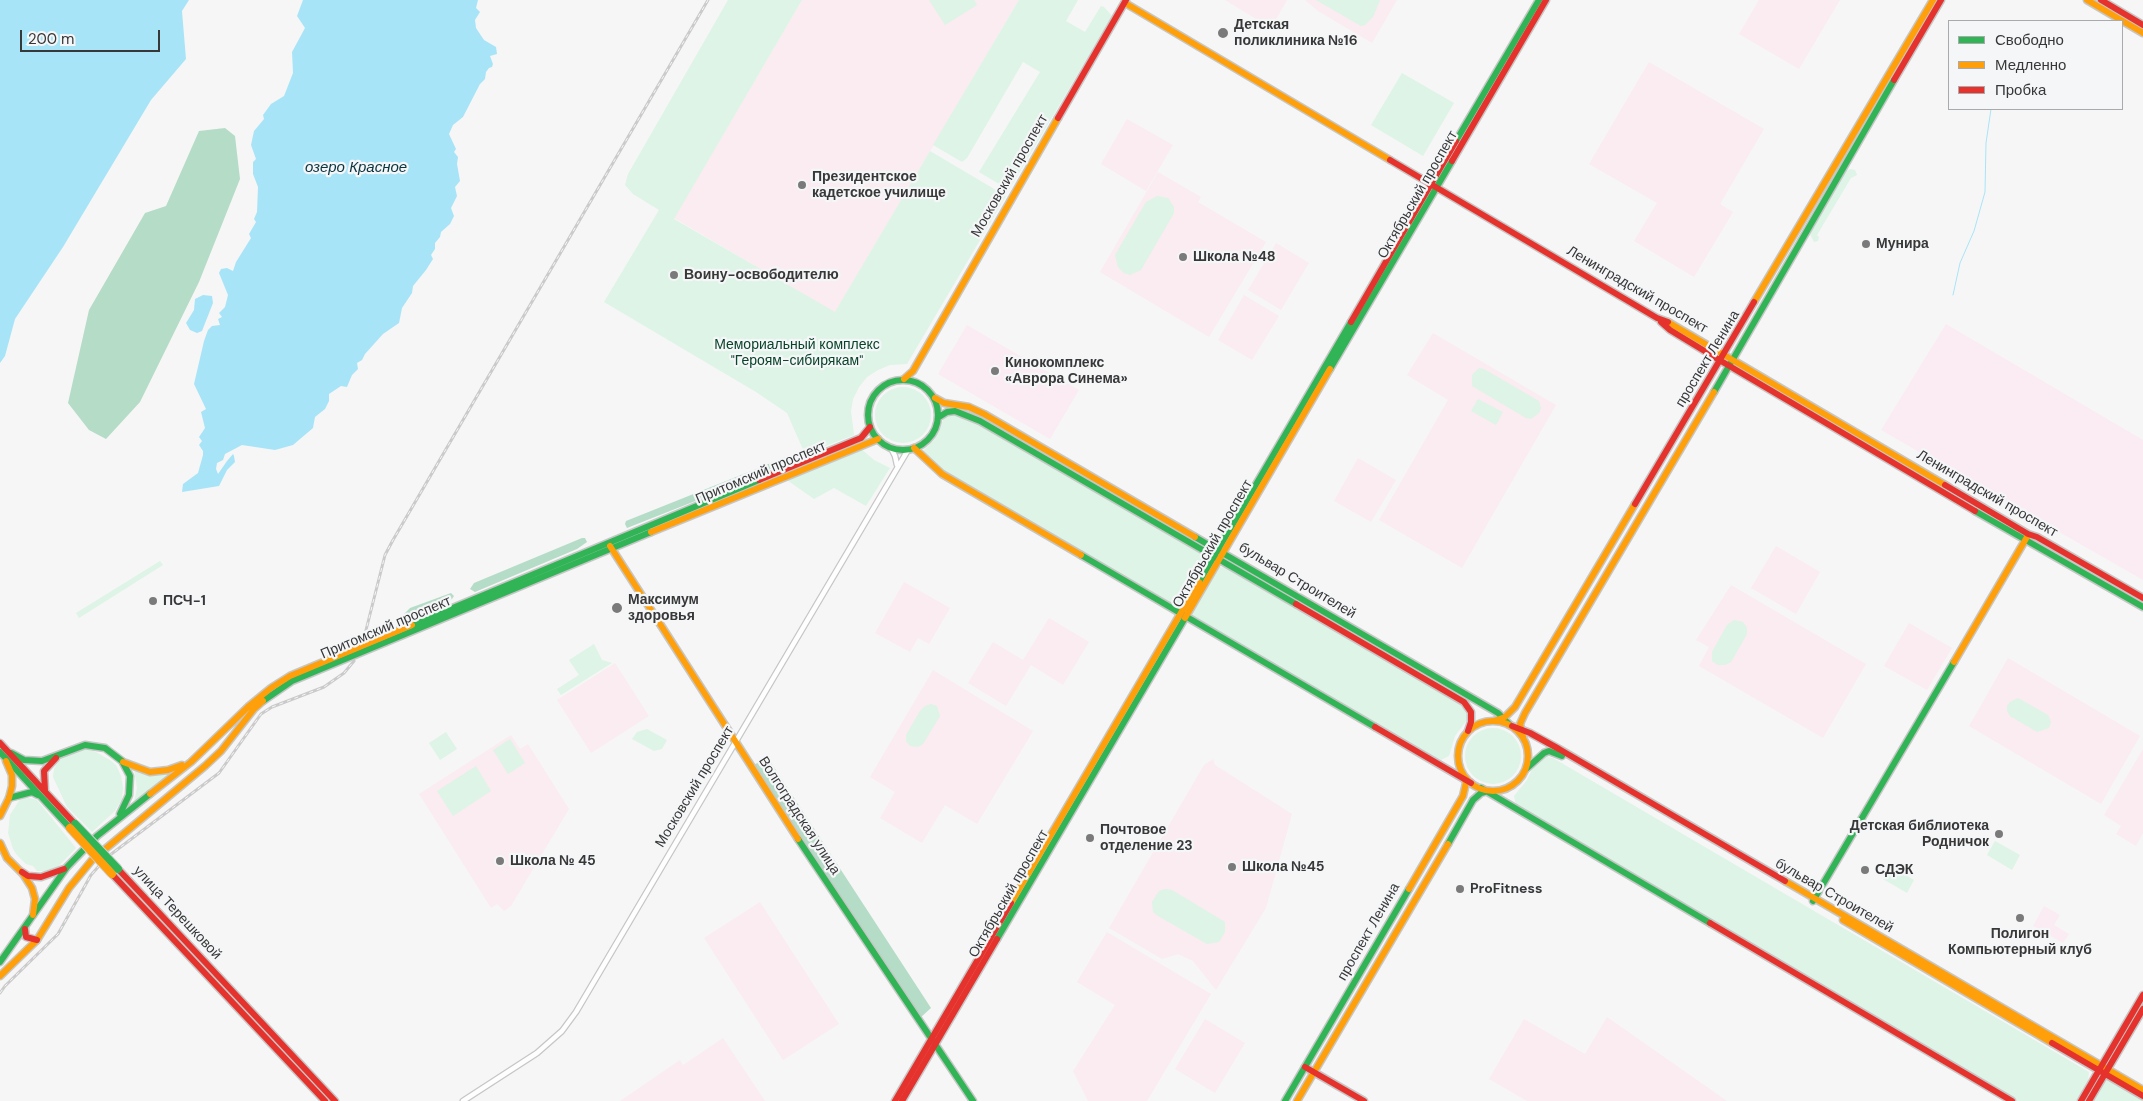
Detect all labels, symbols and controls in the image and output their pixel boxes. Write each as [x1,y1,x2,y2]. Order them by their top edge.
place label: Детская поликлиника №16 [1234,17,1358,49]
scale bar [22,20,162,52]
legend [1948,20,2123,110]
marker: Детская поликлиника №16 [1216,26,1230,40]
text: 200 m [28,29,74,49]
text: Свободно [1995,30,2064,50]
text: Медленно [1995,55,2066,75]
text: Пробка [1995,80,2046,100]
street label: Московский проспект [968,112,1052,240]
street label: Октябрьский проспект [1374,128,1462,262]
water label: озеро Красное [305,159,407,177]
place label: Президентское кадетское училище [812,169,946,202]
marker: Президентское кадетское училище [796,179,808,191]
place label: Мунира [1876,236,1929,252]
marker: Мунира [1860,238,1872,250]
street label: Ленинградский проспект [1564,243,1710,337]
place label: Школа №48 [1193,249,1276,265]
marker: Школа №48 [1177,251,1189,263]
place label: Воину-освободителю [684,267,839,283]
marker: Воину-освободителю [668,269,680,281]
street label: проспект Ленина [1672,308,1744,410]
park label: Мемориальный комплекс "Героям-сибирякам" [714,337,880,370]
place label: Кинокомплекс «Аврора Синема» [1005,355,1128,388]
marker: Кинокомплекс «Аврора Синема» [989,365,1001,377]
street label: Притомский проспект [693,438,829,508]
street label: Ленинградский проспект [1914,447,2060,541]
street label: Октябрьский проспект [1169,477,1257,611]
street label: бульвар Строителей [1235,539,1359,623]
place label: Максимум здоровья [628,592,699,624]
place label: ПСЧ-1 [163,593,206,609]
street label: Притомский проспект [318,593,454,663]
marker: ПСЧ-1 [147,595,159,607]
marker: Максимум здоровья [610,601,624,615]
street label: Московский проспект [652,723,738,851]
street label: Волгоградская улица [755,754,843,878]
place label: Детская библиотека Родничок [1850,818,1989,850]
place label: Почтовое отделение 23 [1100,822,1193,854]
street label: Октябрьский проспект [965,827,1053,961]
marker: Детская библиотека Родничок [1993,828,2005,840]
marker: Почтовое отделение 23 [1084,832,1096,844]
place label: Школа № 45 [510,853,596,869]
marker: Школа № 45 [494,855,506,867]
street label: бульвар Строителей [1772,855,1896,937]
place label: Школа №45 [1242,859,1324,875]
marker: Школа №45 [1226,861,1238,873]
place label: СДЭК [1875,862,1913,878]
street label: улица Терешковой [129,863,225,963]
marker: СДЭК [1859,864,1871,876]
street label: проспект Ленина [1334,880,1404,984]
place label: ProFitness [1470,881,1542,897]
marker: ProFitness [1454,883,1466,895]
marker: Полигон Компьютерный клуб [2014,912,2026,924]
place label: Полигон Компьютерный клуб [1948,926,2092,959]

